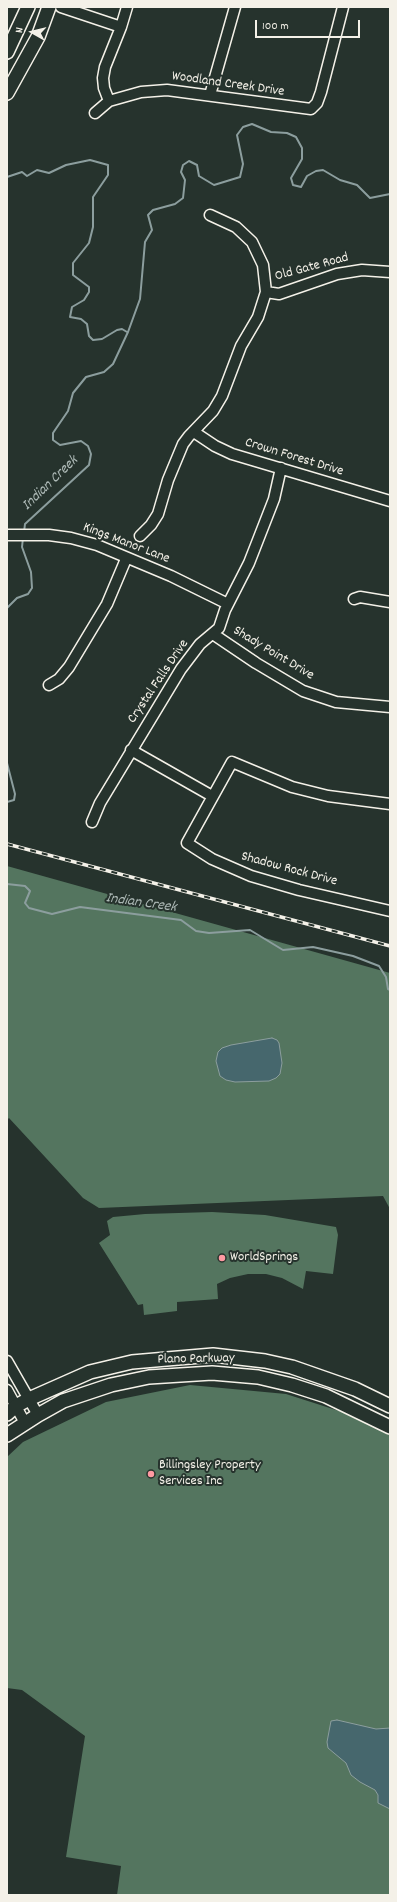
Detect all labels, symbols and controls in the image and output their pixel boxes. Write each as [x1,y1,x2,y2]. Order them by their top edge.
north arrow [12,12,52,52]
scale bar [257,12,362,38]
text: 100 m [262,18,289,35]
text: N [12,27,28,34]
street label: Woodland Creek Drive [171,69,285,101]
street label: Old Gate Road [273,250,351,286]
street label: Crown Forest Drive [243,435,345,481]
water label: Indian Creek [19,453,83,515]
street label: Kings Manor Lane [80,520,172,568]
street label: Shady Point Drive [229,623,317,685]
street label: Crystal Falls Drive [125,637,193,727]
street label: Shadow Rock Drive [239,849,339,891]
water label: Indian Creek [105,890,177,918]
place label: WorldSprings [230,1250,298,1266]
marker: WorldSprings [217,1253,227,1263]
street label: Plano Parkway [157,1351,235,1369]
place label: Billingsley Property Services Inc [159,1458,261,1490]
marker: Billingsley Property Services Inc [146,1469,156,1479]

